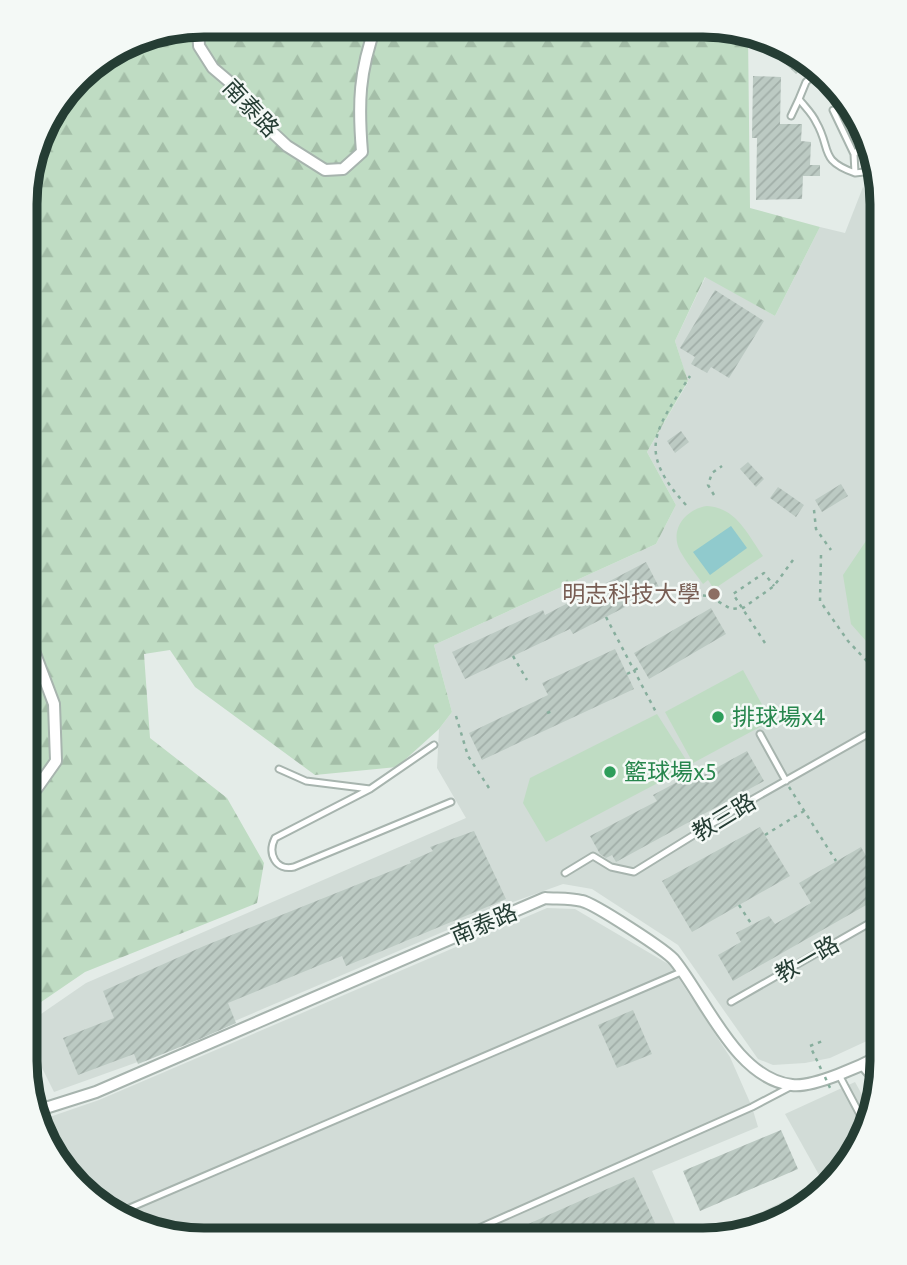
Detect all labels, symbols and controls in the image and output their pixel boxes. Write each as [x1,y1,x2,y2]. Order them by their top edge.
street label: 南泰路 [217,73,285,143]
place label: 明志科技大學 [562,579,700,608]
marker: 明志科技大學 [706,586,722,602]
place label: 排球場x4 [732,702,826,731]
marker: 排球場x4 [710,709,726,725]
place label: 籃球場x5 [624,757,717,786]
marker: 籃球場x5 [602,764,618,780]
street label: 教三路 [687,786,761,847]
street label: 南泰路 [446,897,521,950]
street label: 教一路 [770,929,844,988]

